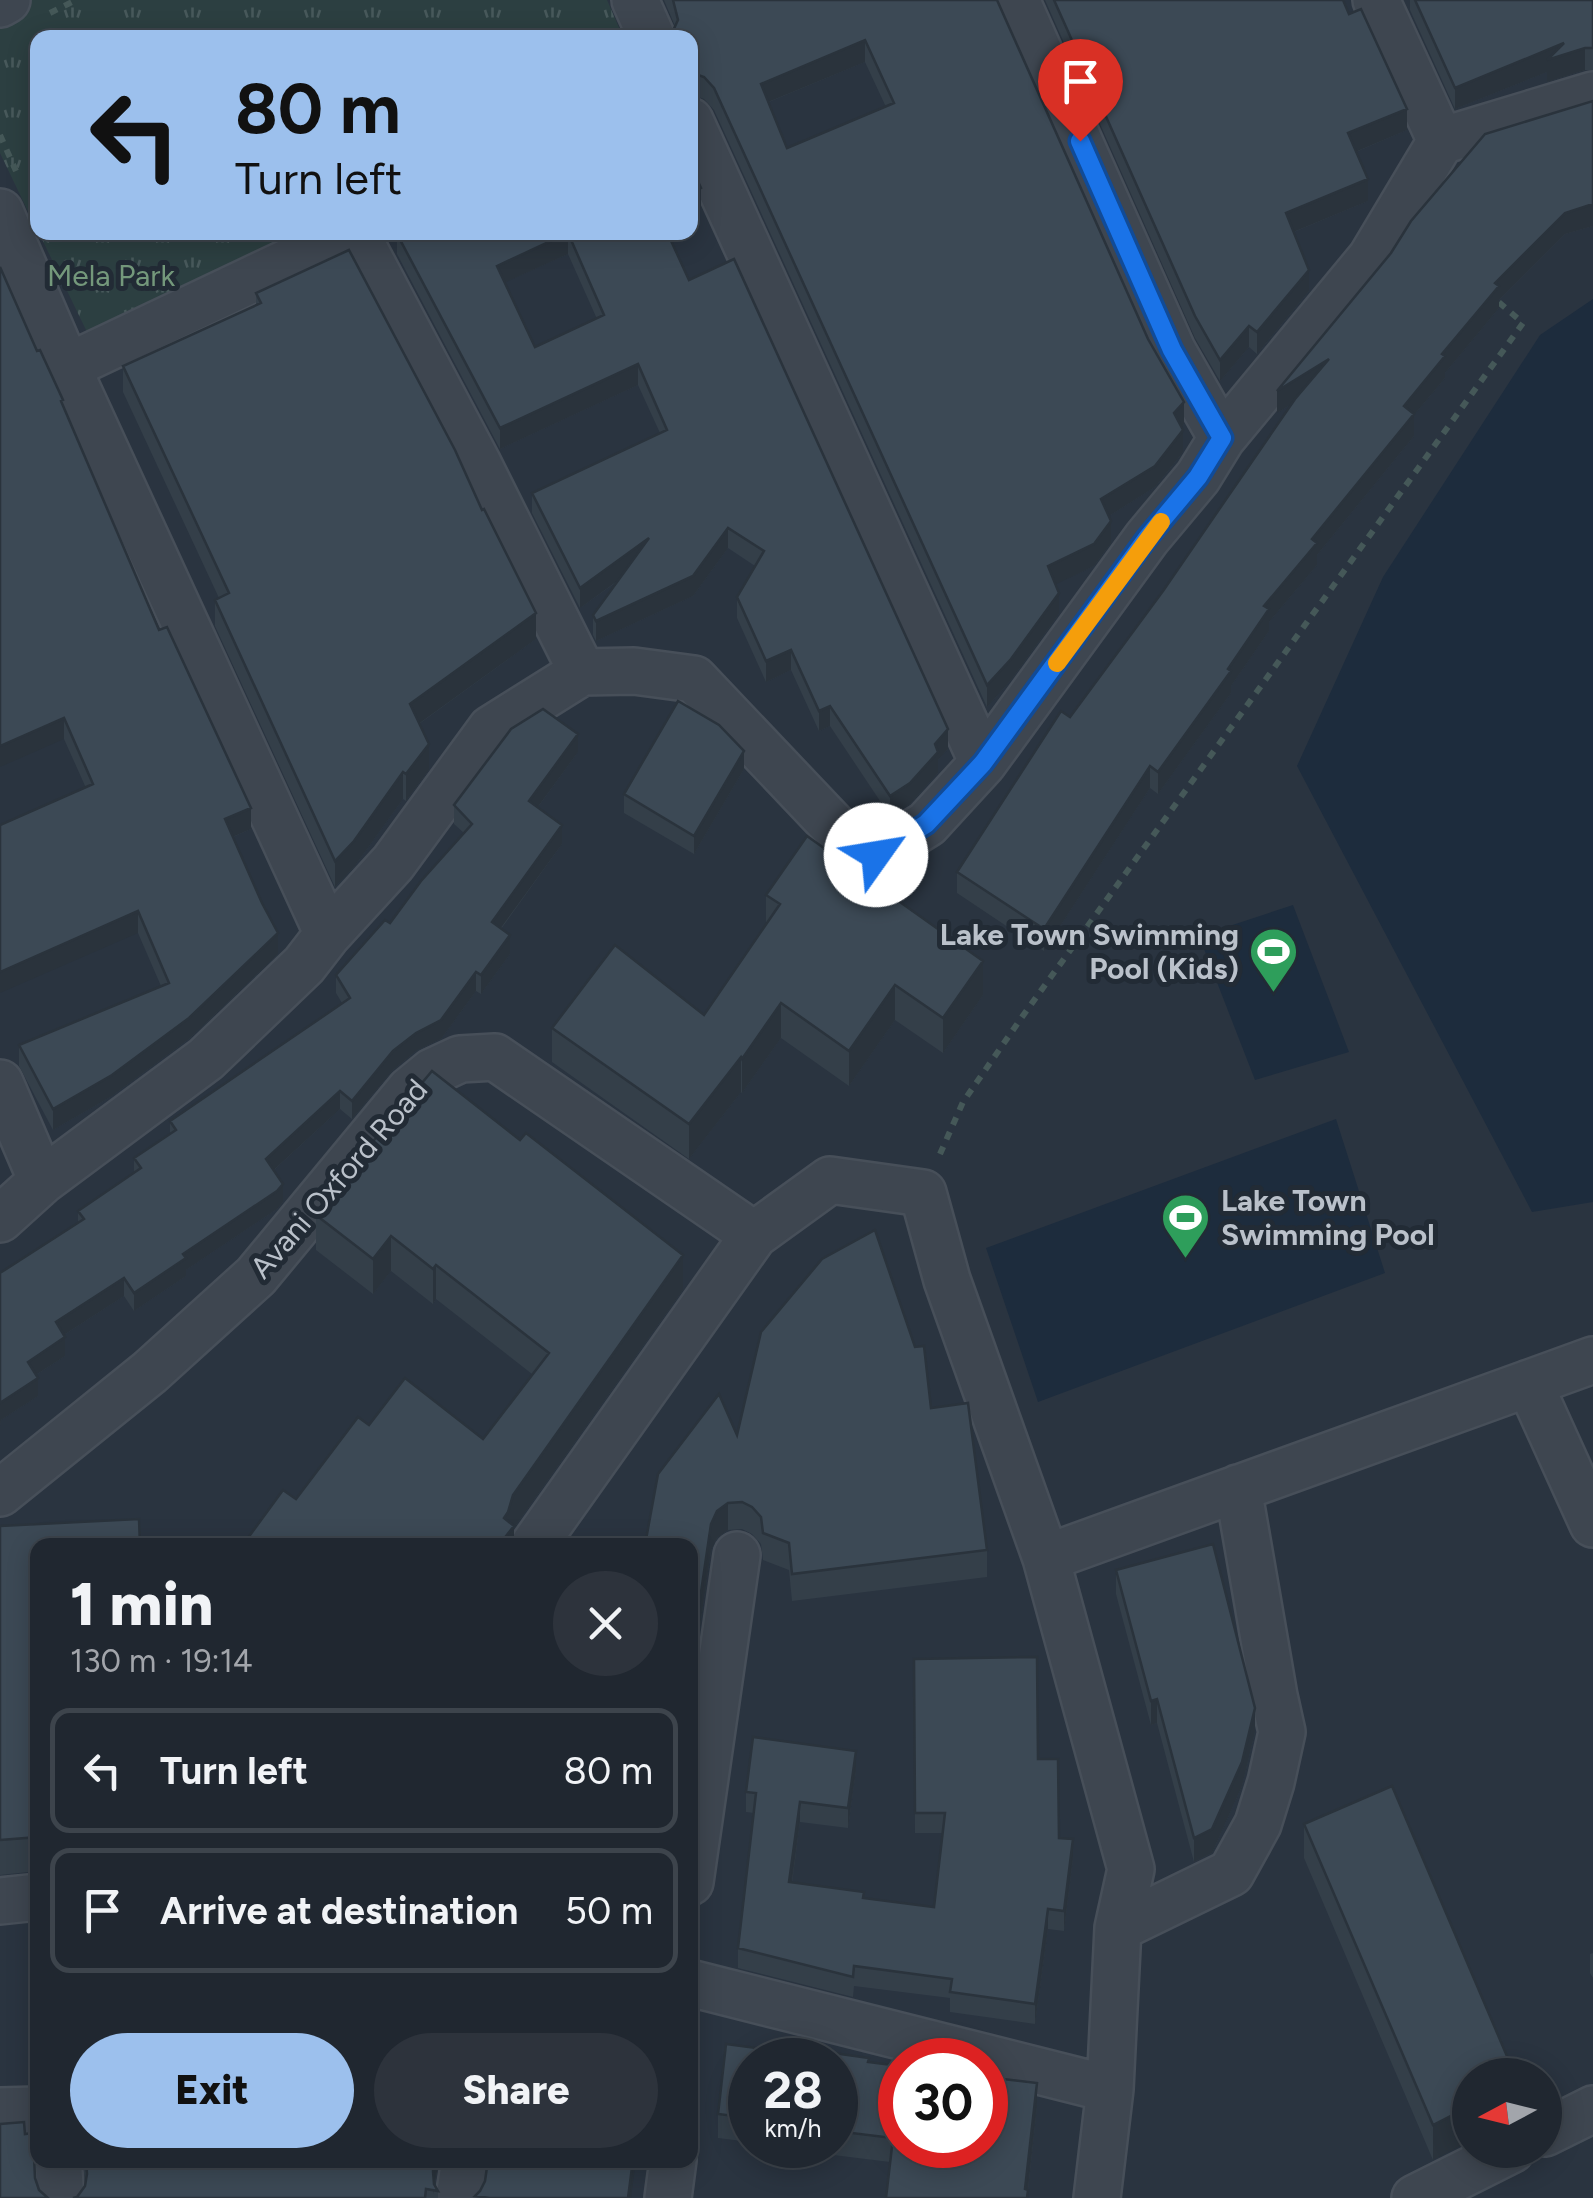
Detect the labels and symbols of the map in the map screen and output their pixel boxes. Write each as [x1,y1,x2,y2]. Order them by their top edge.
pin [1038,39,1123,142]
park label: Mela Park [47,257,176,294]
position arrow [824,803,928,907]
place label: Lake Town Swimming Pool (Kids) [940,916,1239,987]
sports icon: Lake Town Swimming Pool (Kids) [1248,926,1300,994]
street label: Avani Oxford Road [242,1072,435,1286]
place label: Lake Town Swimming Pool [1221,1182,1435,1253]
sports icon: Lake Town Swimming Pool [1160,1192,1212,1260]
speed limit sign: 30 [878,2038,1008,2168]
north arrow [1452,2058,1562,2168]

